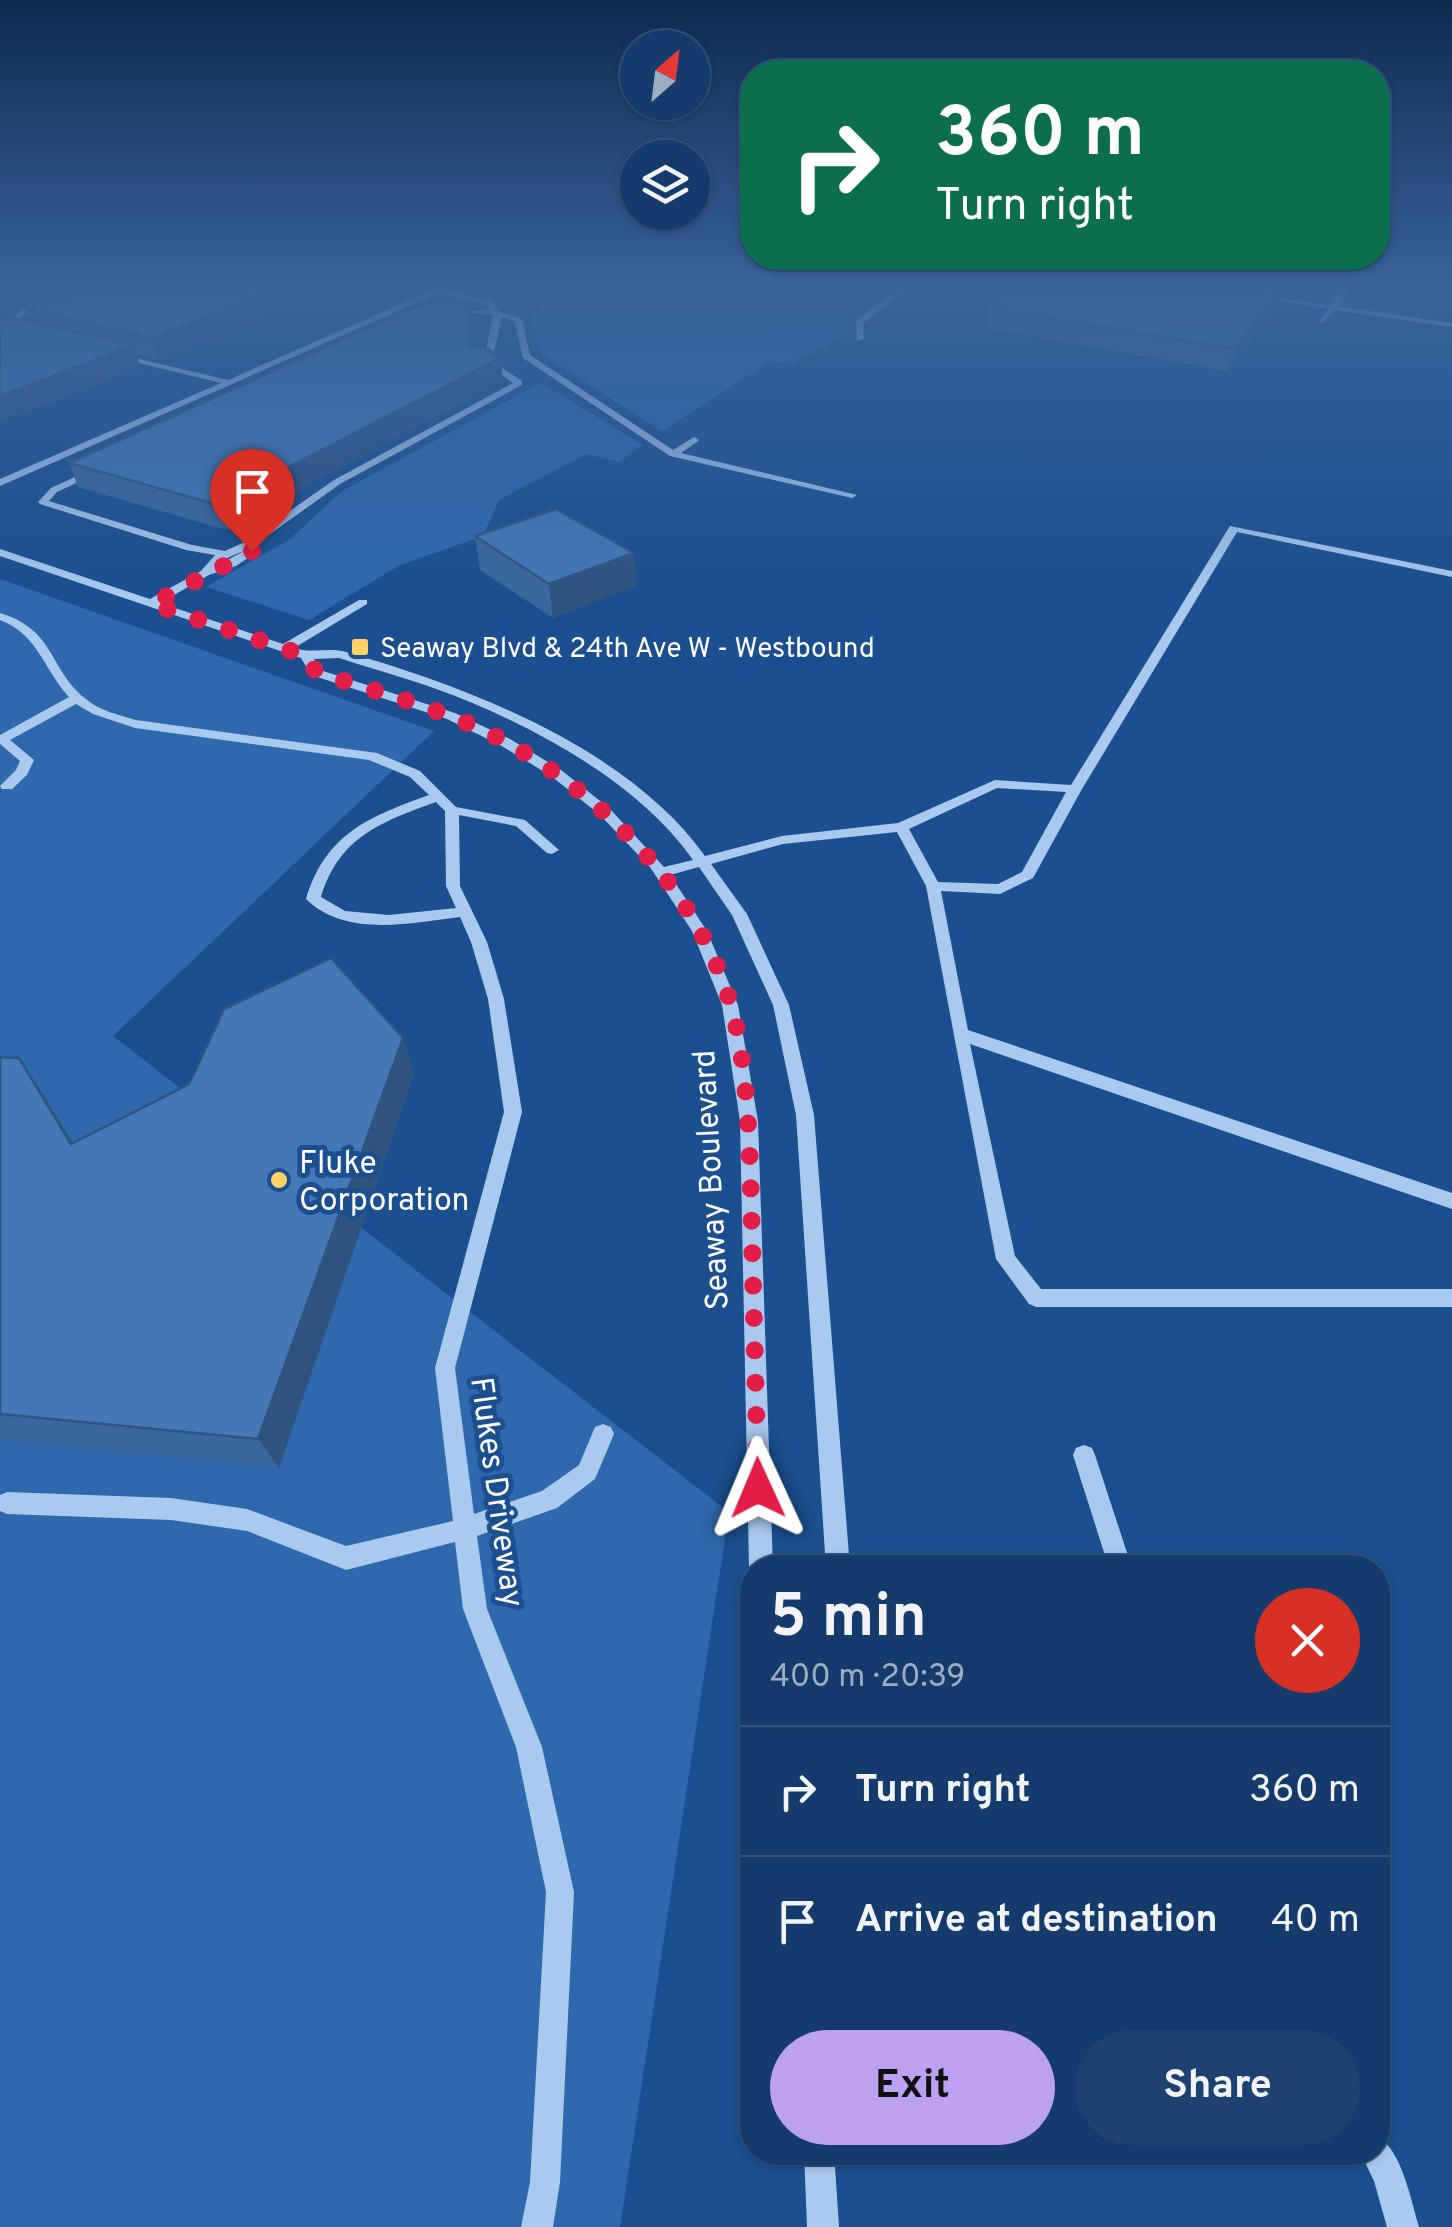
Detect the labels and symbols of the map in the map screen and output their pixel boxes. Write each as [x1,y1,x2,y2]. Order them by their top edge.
north arrow [620,30,710,120]
pin [210,449,295,552]
place label: Seaway Blvd & 24th Ave W - Westbound [380,632,875,668]
marker: Seaway Blvd & 24th Ave W - Westbound [349,636,371,658]
street label: Seaway Boulevard [686,1049,740,1311]
place label: Fluke Corporation [299,1145,470,1222]
marker: Fluke Corporation [268,1169,290,1191]
street label: Flukes Driveway [459,1375,531,1610]
position arrow [706,1436,810,1540]

